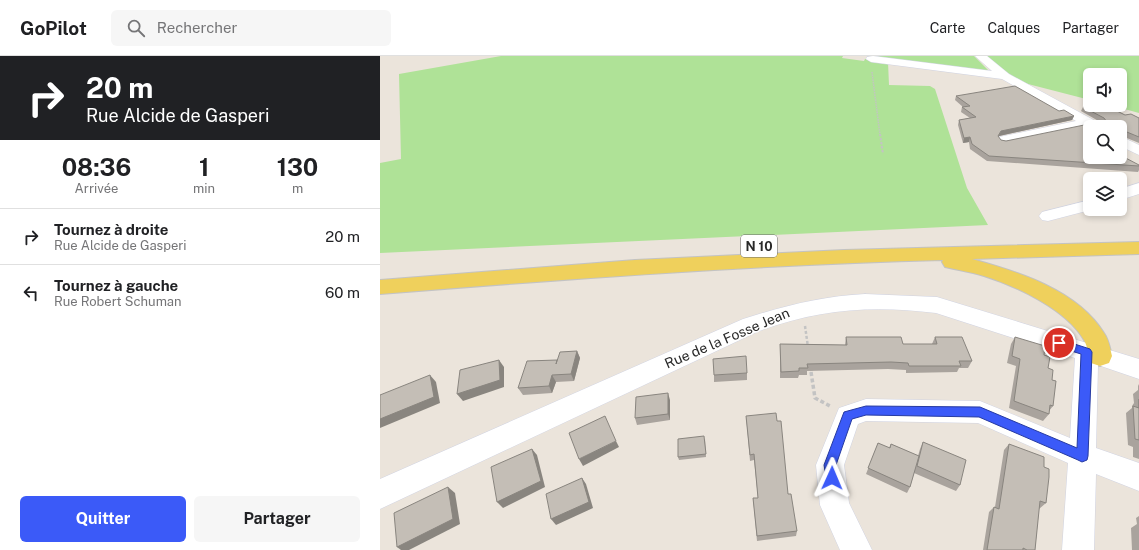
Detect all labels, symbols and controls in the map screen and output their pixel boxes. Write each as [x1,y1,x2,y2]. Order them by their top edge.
search box [111,10,391,46]
text: GoPilot [20,17,87,39]
icon: search [125,17,147,39]
text: Rechercher [157,19,237,36]
text: Carte [930,20,966,36]
text: Calques [988,20,1040,36]
text: Partager [1062,20,1119,36]
map controls [1083,68,1127,216]
button: sound [1083,68,1127,112]
text: 20 m [86,71,153,104]
icon: right [20,72,72,124]
text: Rue Alcide de Gasperi [86,105,270,126]
button: search [1083,120,1127,164]
text: 08:36 [62,153,131,181]
text: 1 [199,153,209,181]
text: 130 [277,153,318,181]
button: layers [1083,172,1127,216]
text: Arrivée [75,181,118,196]
text: min [193,181,215,196]
text: m [292,181,303,196]
text: Tournez à droite [54,221,168,238]
icon: right [20,226,42,248]
text: 20 m [325,228,360,245]
road number: N 10 [741,235,777,257]
text: Rue Alcide de Gasperi [54,238,187,253]
text: Tournez à gauche [54,277,178,294]
icon: left [20,282,42,304]
text: 60 m [325,284,360,301]
text: Rue Robert Schuman [54,294,182,309]
street label: Rue de la Fosse Jean [662,304,792,372]
pin [1042,326,1076,360]
icon: arrive [1048,332,1070,354]
position arrow [811,457,853,499]
button: Quitter [20,496,186,542]
button: Partager [194,496,360,542]

